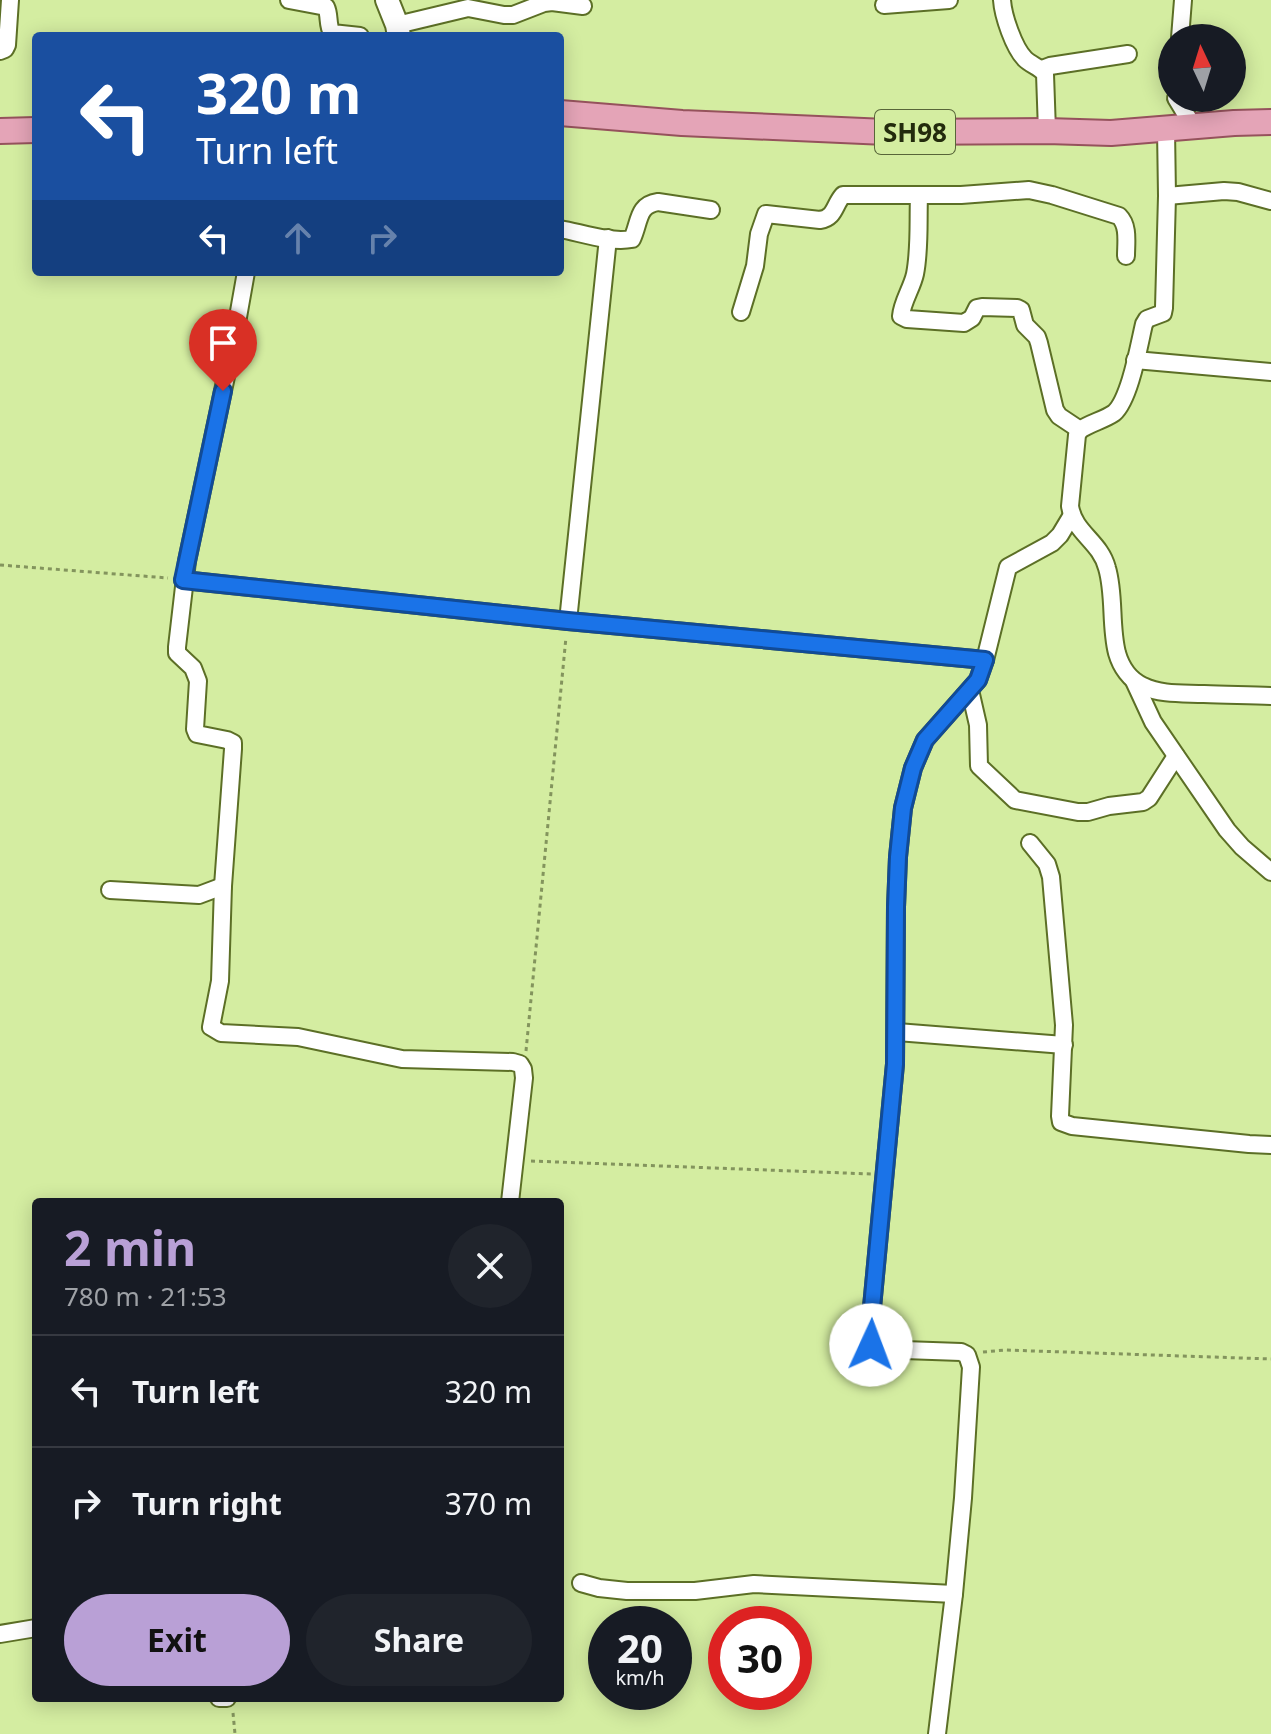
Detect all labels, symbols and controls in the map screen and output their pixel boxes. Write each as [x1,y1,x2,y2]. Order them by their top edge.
north arrow [1158,24,1246,112]
map controls [1158,24,1246,112]
text: 320 m [196,54,361,130]
icon: left [64,64,168,168]
road number: SH98 [875,110,955,154]
text: Turn left [196,126,338,175]
icon: left [192,216,236,260]
icon: ahead [276,216,320,260]
icon: right [360,216,404,260]
pin [189,309,257,391]
icon: arrive [201,321,245,365]
text: 2 min [64,1215,196,1280]
button: close [448,1224,532,1308]
text: 780 m · 21:53 [64,1278,227,1314]
position arrow [829,1303,913,1387]
icon: left [64,1369,108,1413]
text: Turn left [132,1371,260,1412]
text: 320 m [445,1371,532,1412]
icon: right [64,1481,108,1525]
text: Turn right [132,1483,282,1524]
text: 370 m [445,1483,532,1524]
button: Exit [64,1594,290,1686]
button: Share [306,1594,532,1686]
speed limit sign: 30 [708,1606,812,1710]
text: 20 [617,1620,663,1675]
text: km/h [615,1664,665,1691]

